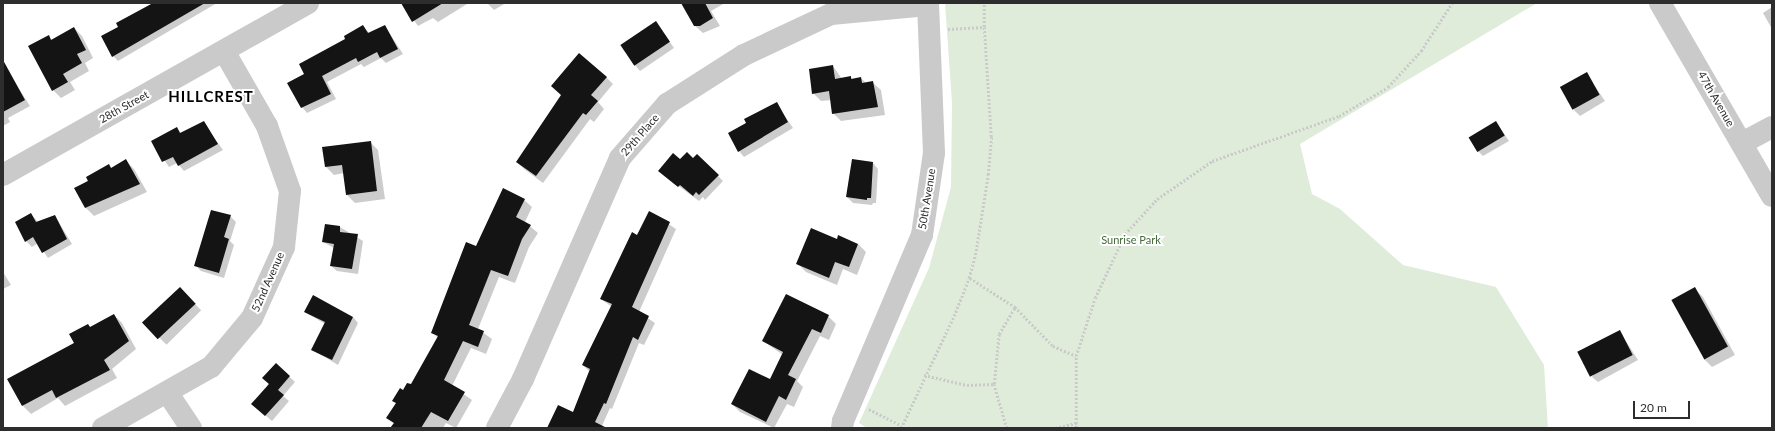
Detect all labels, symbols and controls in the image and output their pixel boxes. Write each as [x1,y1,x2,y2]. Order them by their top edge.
street label: 47th Avenue [1695,69,1737,129]
street label: 28th Street [97,88,151,126]
district label: HILLCREST [168,88,254,106]
street label: 29th Place [618,111,662,159]
street label: 50th Avenue [916,167,938,231]
park label: Sunrise Park [1101,233,1161,247]
street label: 52nd Avenue [249,250,287,314]
scale bar [1635,393,1692,419]
text: 20 m [1640,400,1667,415]

